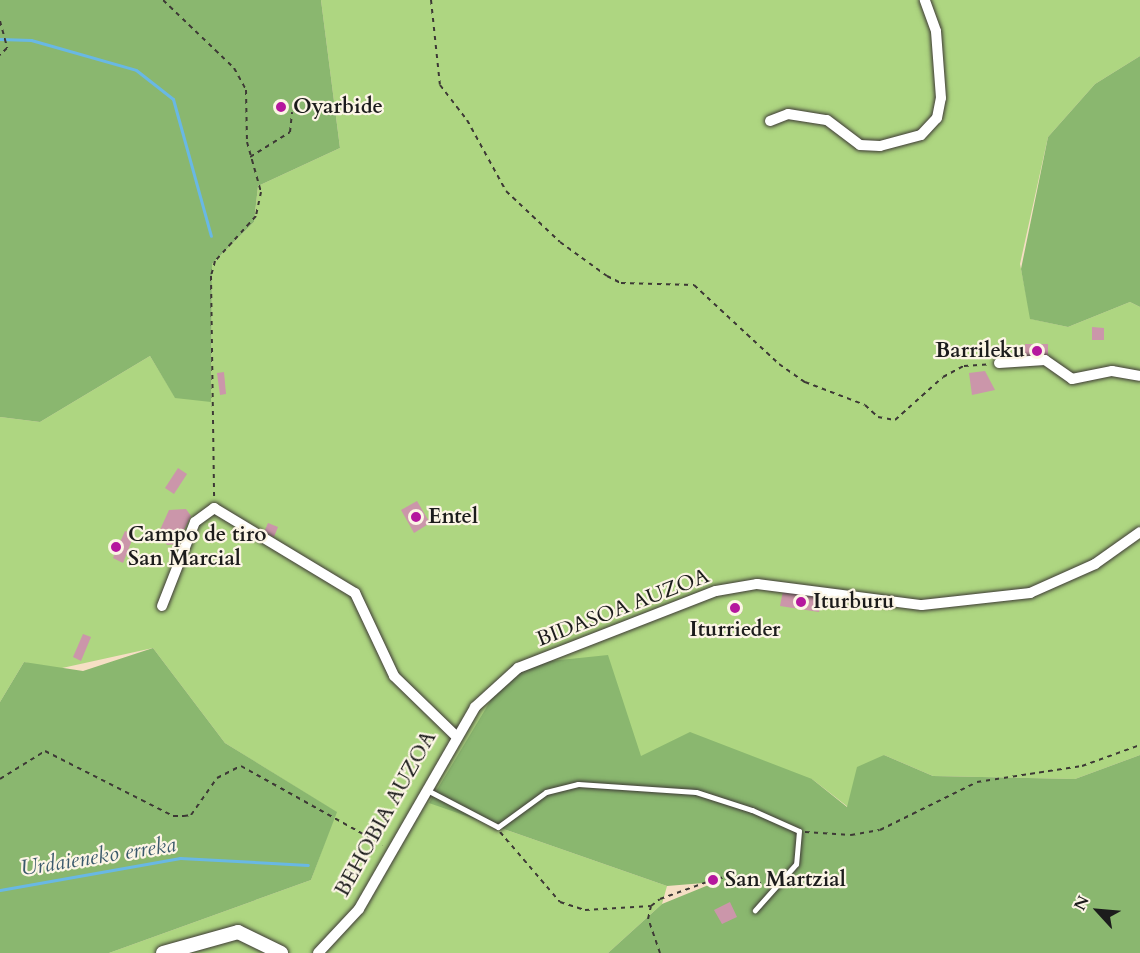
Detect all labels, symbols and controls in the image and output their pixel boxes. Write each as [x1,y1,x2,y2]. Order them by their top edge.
place label: Oyarbide [293,94,383,120]
marker: Oyarbide [274,100,288,114]
place label: Barrileku [935,338,1025,364]
marker: Barrileku [1030,344,1044,358]
place label: Entel [428,504,478,530]
marker: Entel [409,510,423,524]
place label: Campo de tiro San Marcial [128,522,267,572]
marker: Campo de tiro San Marcial [109,540,123,554]
street label: BIDASOA AUZOA [533,563,713,653]
place label: Iturburu [813,589,894,615]
marker: Iturburu [794,595,808,609]
marker: Iturrieder [728,601,742,615]
place label: Iturrieder [690,617,780,643]
street label: BEHOBIA AUZOA [330,727,442,901]
water label: Urdaieneko erreka [18,832,178,882]
place label: San Martzial [725,867,846,893]
marker: San Martzial [706,873,720,887]
north arrow [1068,881,1128,941]
text: N [1069,892,1095,914]

